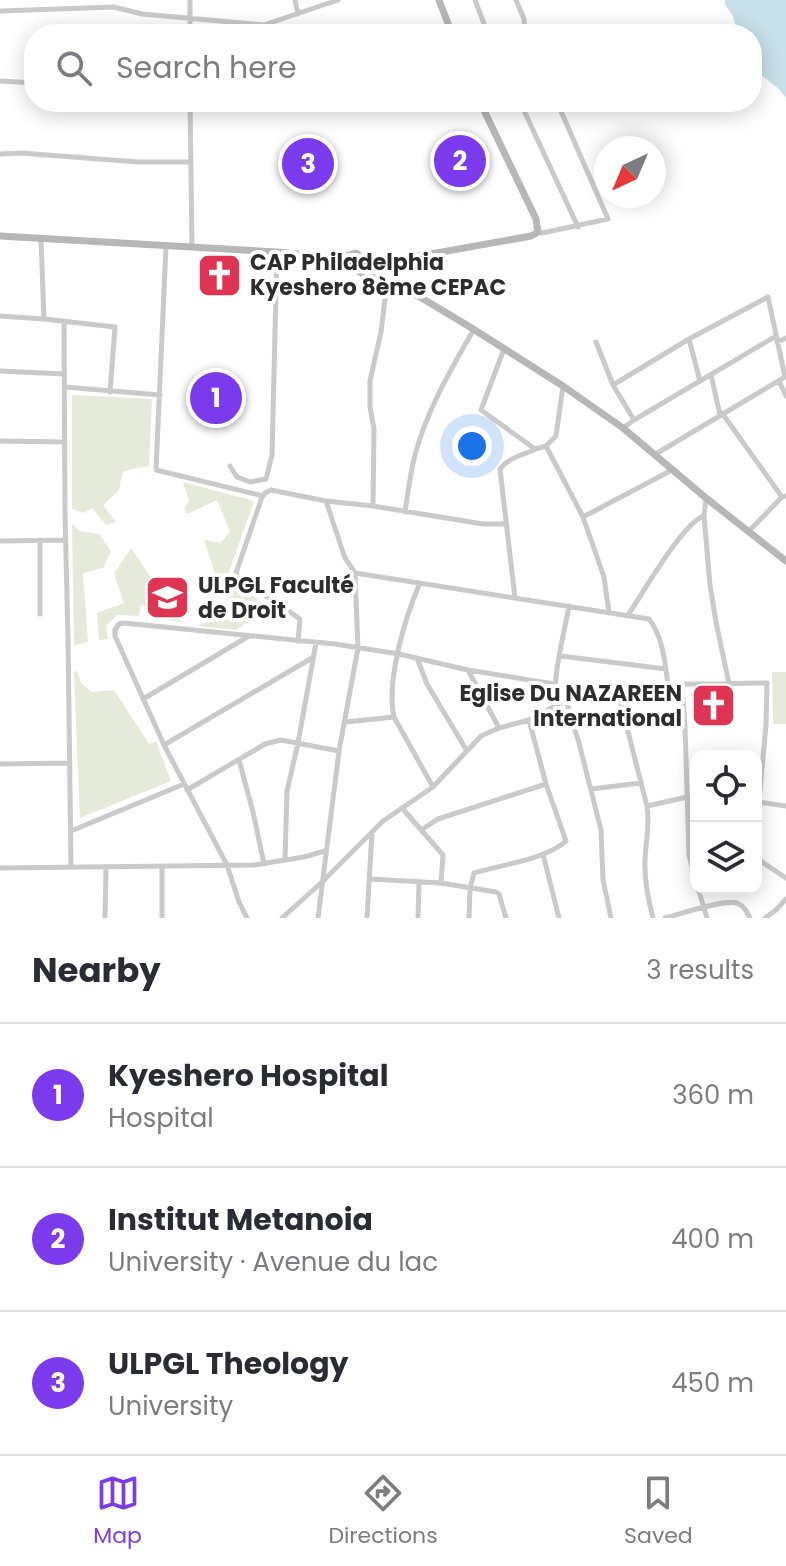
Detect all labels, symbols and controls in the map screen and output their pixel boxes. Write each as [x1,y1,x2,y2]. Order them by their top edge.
search box [24,24,762,112]
icon: search [52,46,96,90]
text: Search here [116,46,297,89]
pin: 2 [434,131,486,191]
pin: 3 [282,134,334,194]
north arrow [594,136,666,208]
place label: CAP Philadelphia Kyeshero 8ème CEPAC [250,247,506,303]
church icon: CAP Philadelphia Kyeshero 8ème CEPAC [195,251,243,299]
pin: 1 [190,368,242,428]
your location [452,426,492,466]
place label: ULPGL Faculté de Droit [198,570,354,626]
school or university icon: ULPGL Faculté de Droit [143,574,191,622]
place label: Eglise Du NAZAREEN International [459,678,682,734]
church icon: Eglise Du NAZAREEN International [689,682,737,730]
map controls [690,750,762,894]
button: locate [690,750,762,822]
button: layers [690,822,762,894]
text: Nearby [32,946,161,994]
text: 3 results [646,952,754,988]
text: Kyeshero Hospital [108,1054,389,1097]
text: 1 [53,1077,63,1113]
text: 360 m [672,1077,754,1113]
text: Hospital [108,1100,214,1136]
text: Institut Metanoia [108,1198,373,1241]
text: 2 [51,1221,65,1257]
text: 400 m [671,1221,754,1257]
text: University · Avenue du lac [108,1244,438,1280]
text: ULPGL Theology [108,1342,349,1385]
text: 3 [50,1365,66,1401]
text: 450 m [671,1365,754,1401]
text: University [108,1388,233,1424]
tab: Map [93,1471,142,1552]
tab: Directions [328,1471,438,1552]
tab: Saved [624,1471,693,1552]

